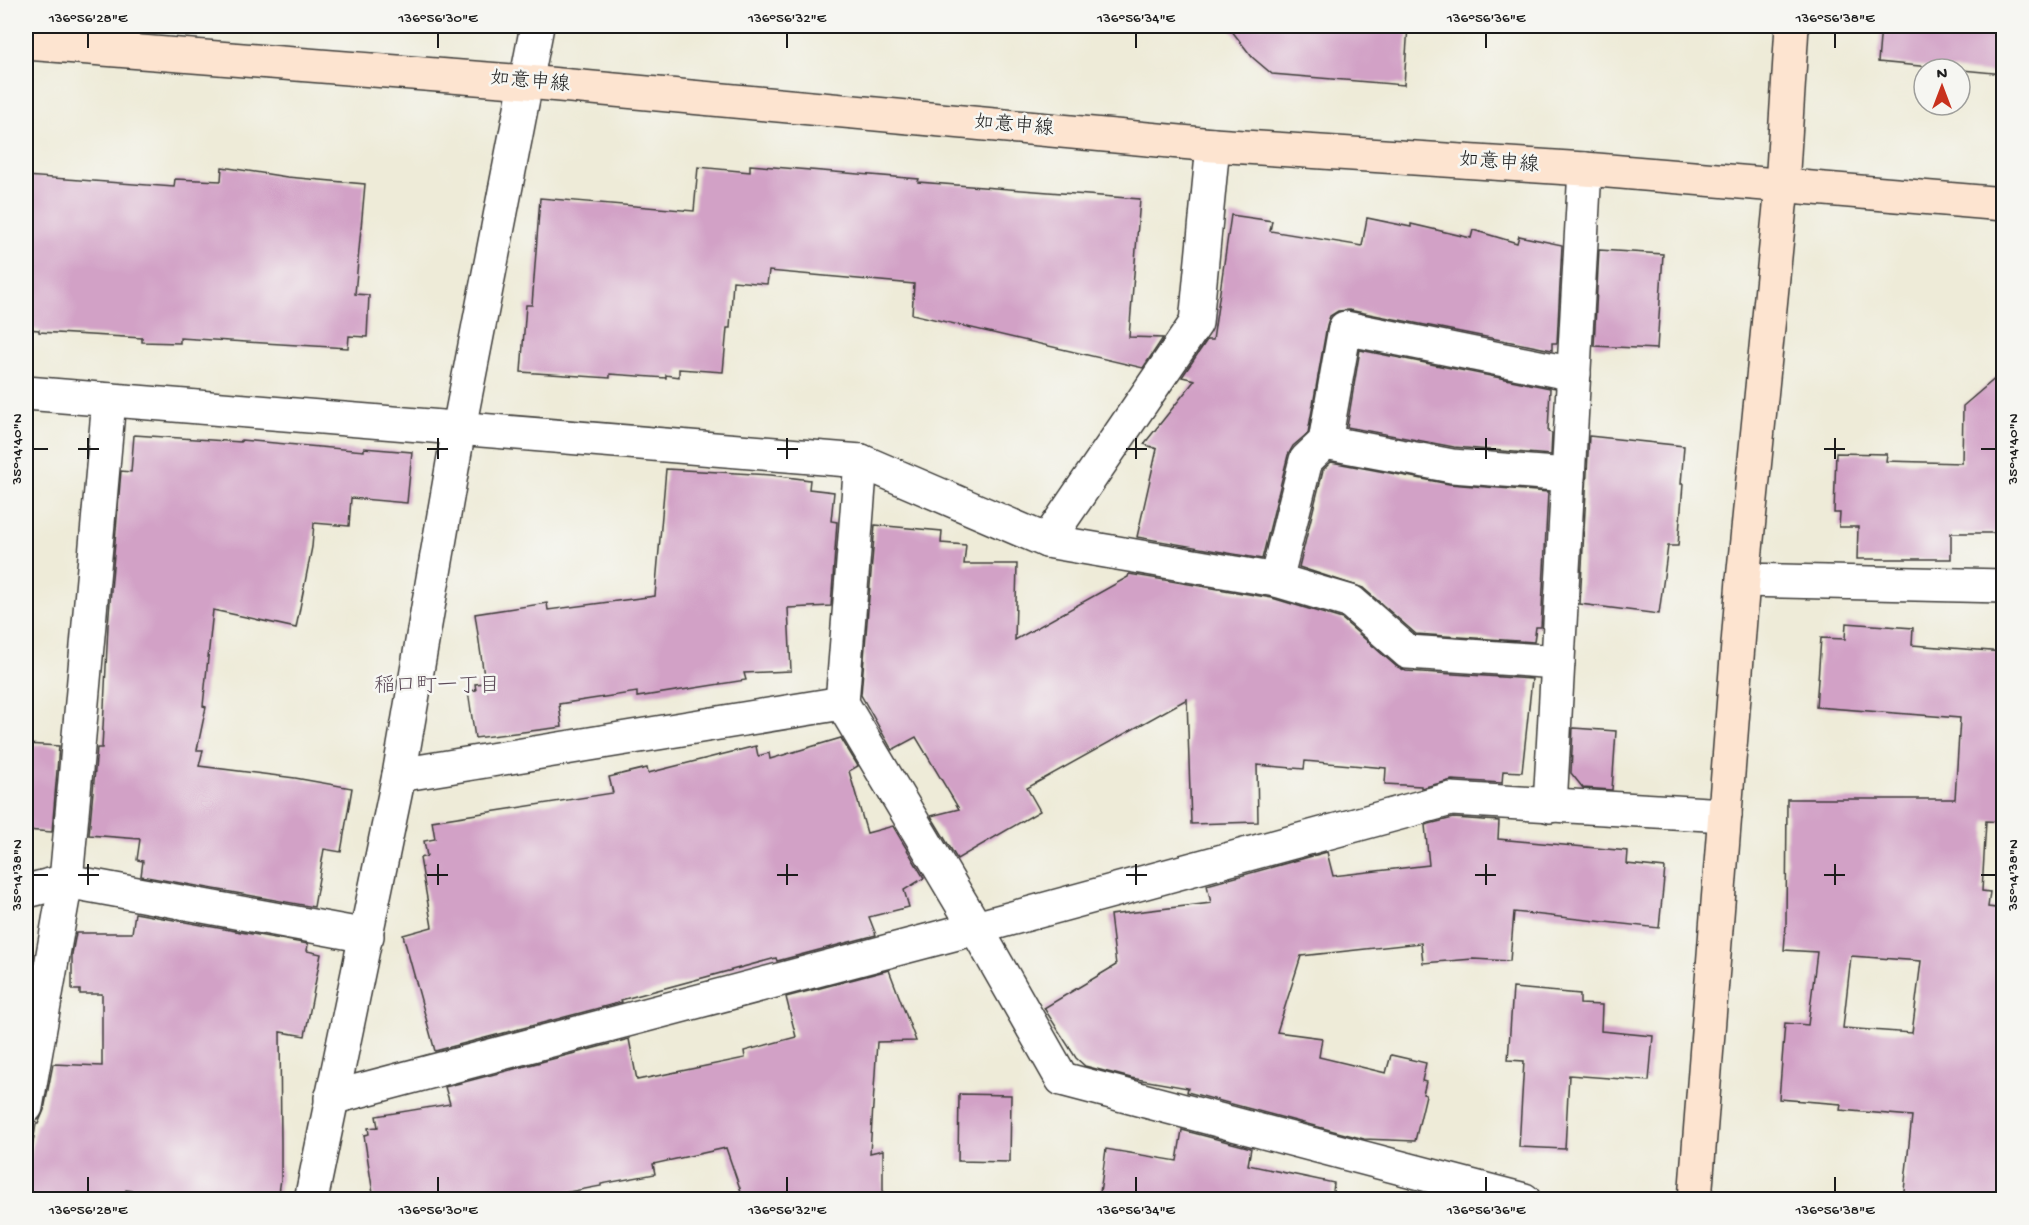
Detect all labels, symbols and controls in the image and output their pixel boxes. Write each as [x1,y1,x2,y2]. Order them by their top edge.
text: 136°56'28"E [48,10,128,28]
text: 136°56'30"E [397,10,478,28]
text: 136°56'32"E [747,10,827,28]
text: 136°56'34"E [1096,10,1176,28]
text: 136°56'36"E [1446,10,1526,28]
text: 136°56'38"E [1794,10,1875,28]
north arrow [1912,57,1972,117]
street label: 如意申線 [489,66,571,98]
text: N [1937,66,1948,85]
street label: 如意申線 [973,110,1055,142]
street label: 如意申線 [1458,148,1540,178]
text: 35°14'40"N [9,413,27,486]
text: 35°14'40"N [2005,413,2023,486]
district label: 稲口町一丁目 [374,674,500,700]
text: 35°14'38"N [9,839,27,912]
text: 35°14'38"N [2005,839,2023,912]
text: 136°56'28"E [48,1202,128,1220]
text: 136°56'30"E [397,1202,478,1220]
text: 136°56'32"E [747,1202,827,1220]
text: 136°56'34"E [1096,1202,1176,1220]
text: 136°56'36"E [1446,1202,1526,1220]
text: 136°56'38"E [1794,1202,1875,1220]

